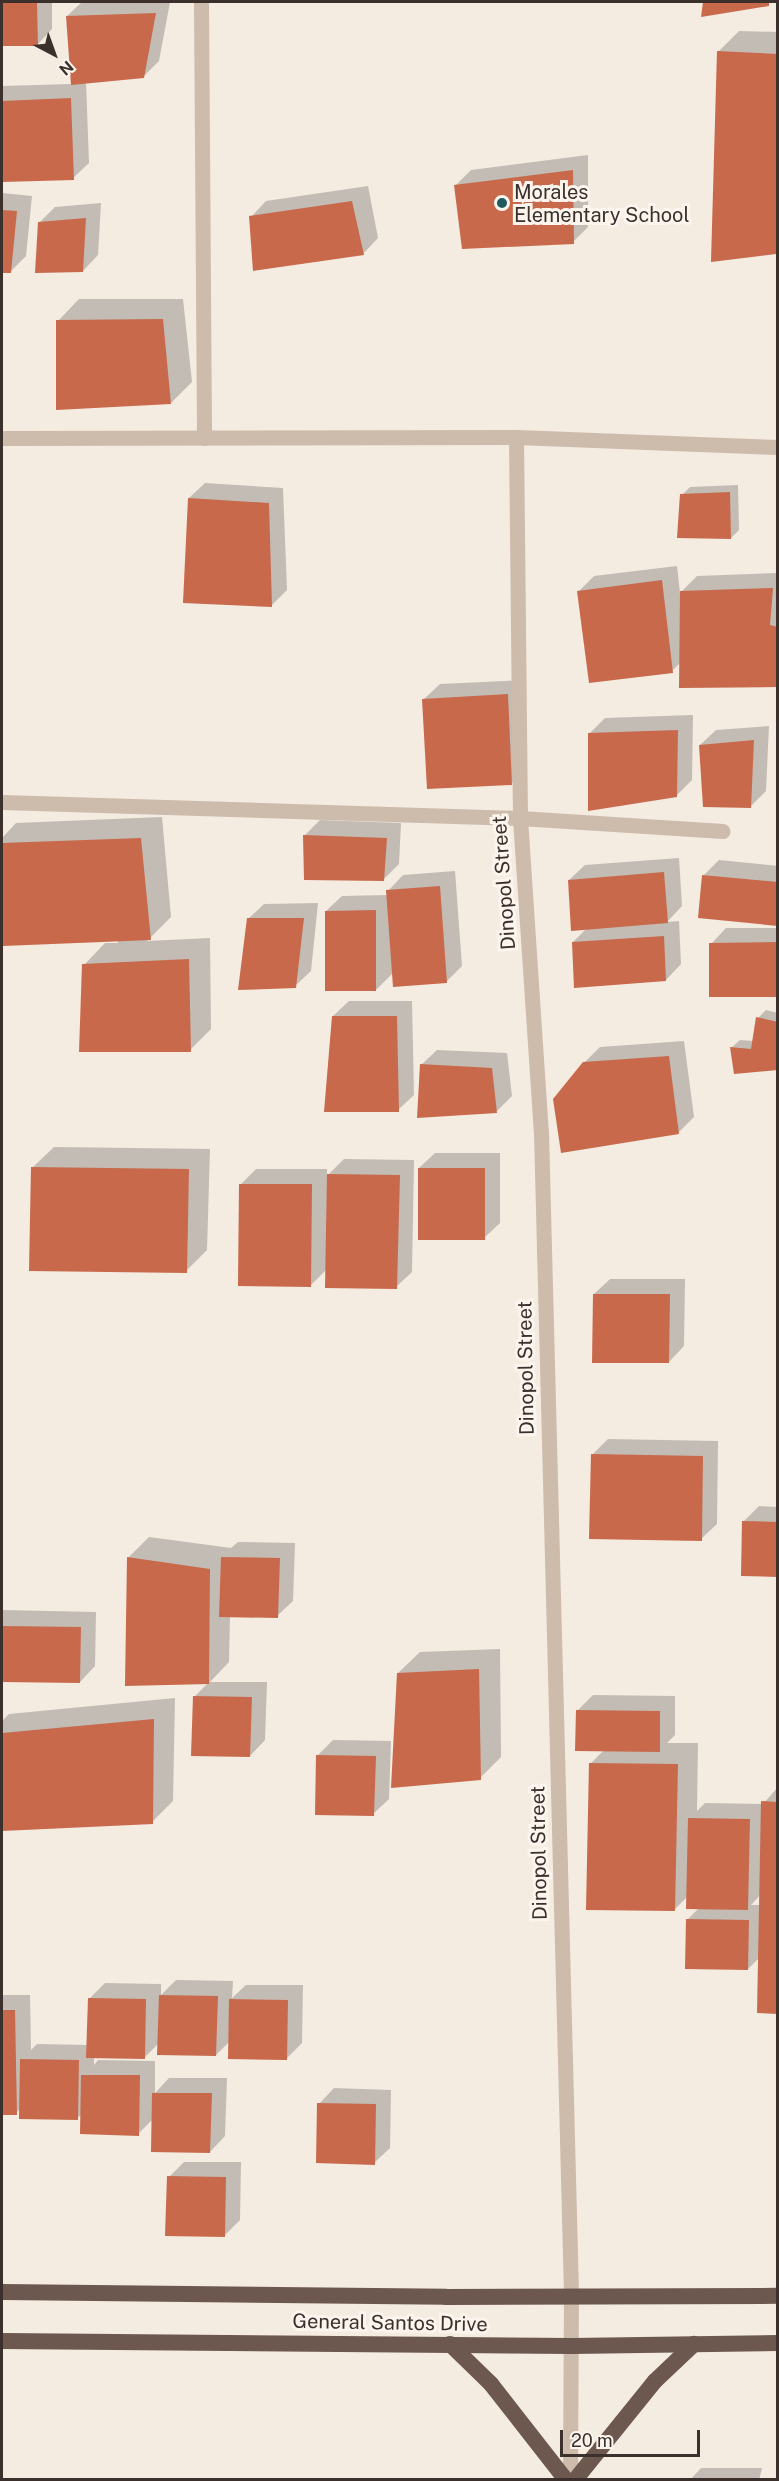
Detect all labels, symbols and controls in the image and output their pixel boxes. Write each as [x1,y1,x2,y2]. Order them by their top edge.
north arrow [24,24,84,84]
text: N [55,57,77,79]
place label: Morales Elementary School [514,180,690,227]
marker: Morales Elementary School [495,196,509,210]
street label: Dinopol Street [487,815,521,951]
street label: Dinopol Street [513,1301,539,1435]
street label: Dinopol Street [526,1786,552,1920]
street label: General Santos Drive [292,2309,488,2337]
scale bar [563,2418,702,2456]
text: 20 m [571,2430,613,2451]

